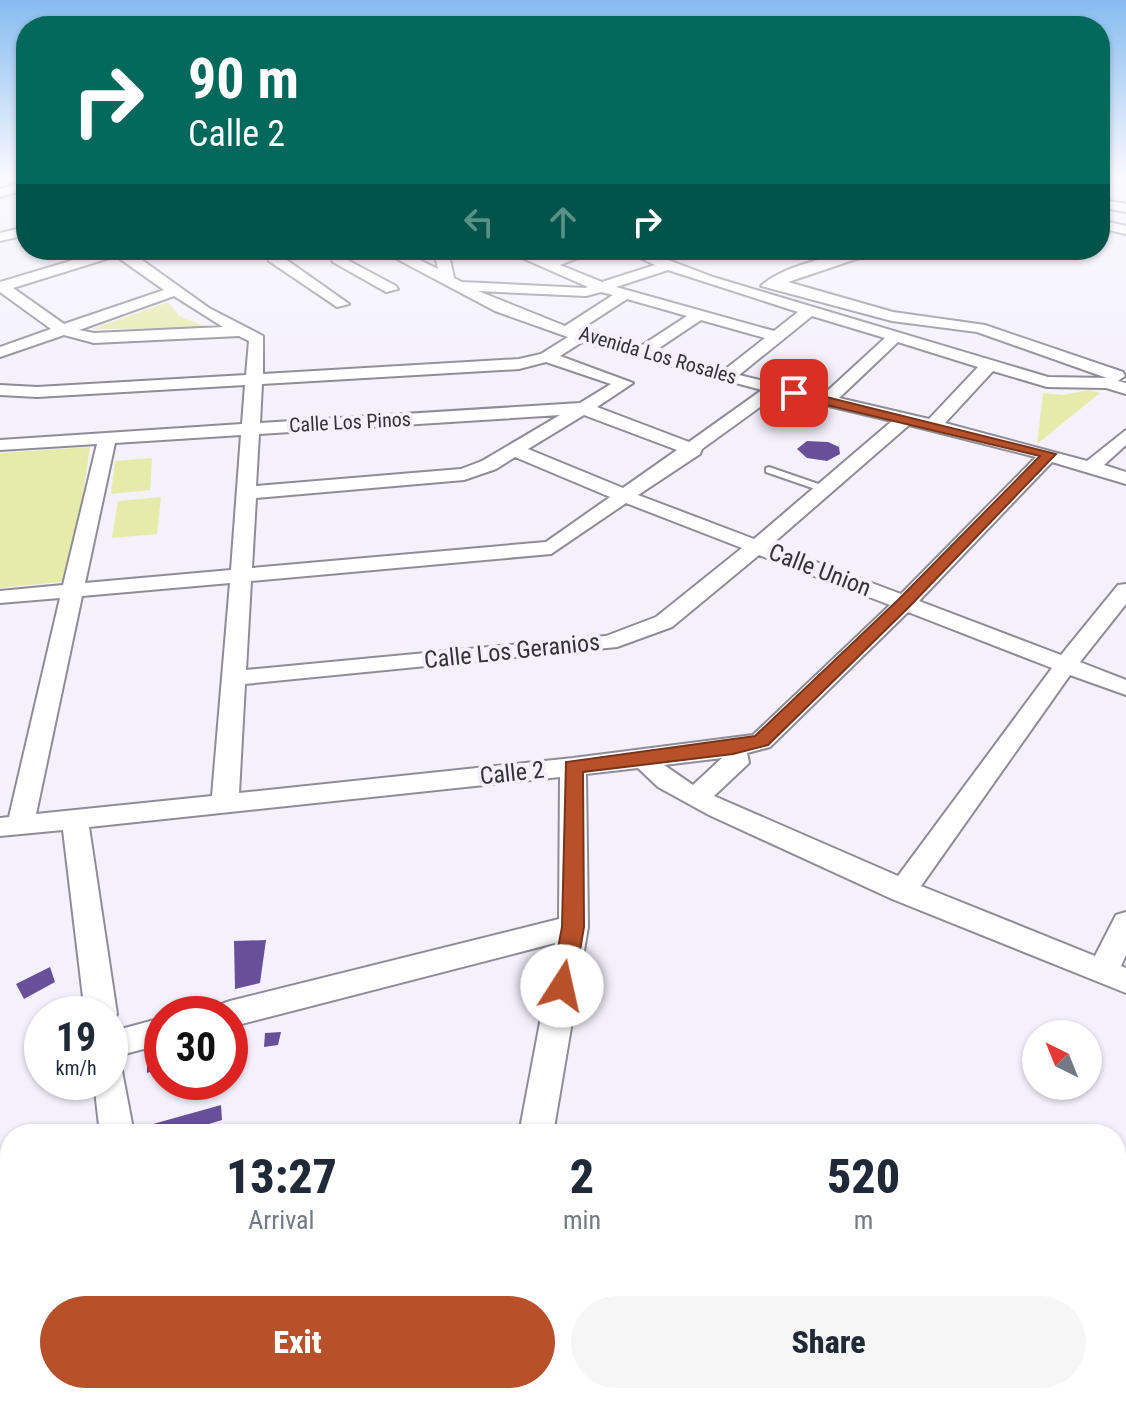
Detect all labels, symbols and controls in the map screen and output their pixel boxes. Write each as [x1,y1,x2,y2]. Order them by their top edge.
text: 90 m [188,46,299,112]
icon: right [56,48,160,152]
text: Calle 2 [188,113,285,155]
icon: left [457,200,501,244]
icon: ahead [541,200,585,244]
icon: right [625,200,669,244]
street label: Avenida Los Rosales [576,321,740,389]
pin [760,359,828,427]
icon: arrive [772,371,816,415]
street label: Calle Los Pinos [289,407,411,437]
street label: Calle Union [765,538,875,602]
street label: Calle Los Geranios [423,628,601,674]
street label: Calle 2 [478,756,546,790]
position arrow [520,944,604,1028]
speed limit sign: 30 [144,996,248,1100]
text: 19 [56,1014,96,1061]
north arrow [1022,1020,1102,1100]
map controls [1022,1020,1102,1100]
text: km/h [55,1056,97,1080]
text: 13:27 [226,1148,337,1205]
text: 2 [570,1148,594,1205]
text: 520 [827,1148,900,1205]
text: Arrival [248,1205,315,1235]
text: min [563,1205,601,1235]
text: m [854,1205,873,1235]
button: Exit [40,1296,555,1388]
button: Share [571,1296,1086,1388]

